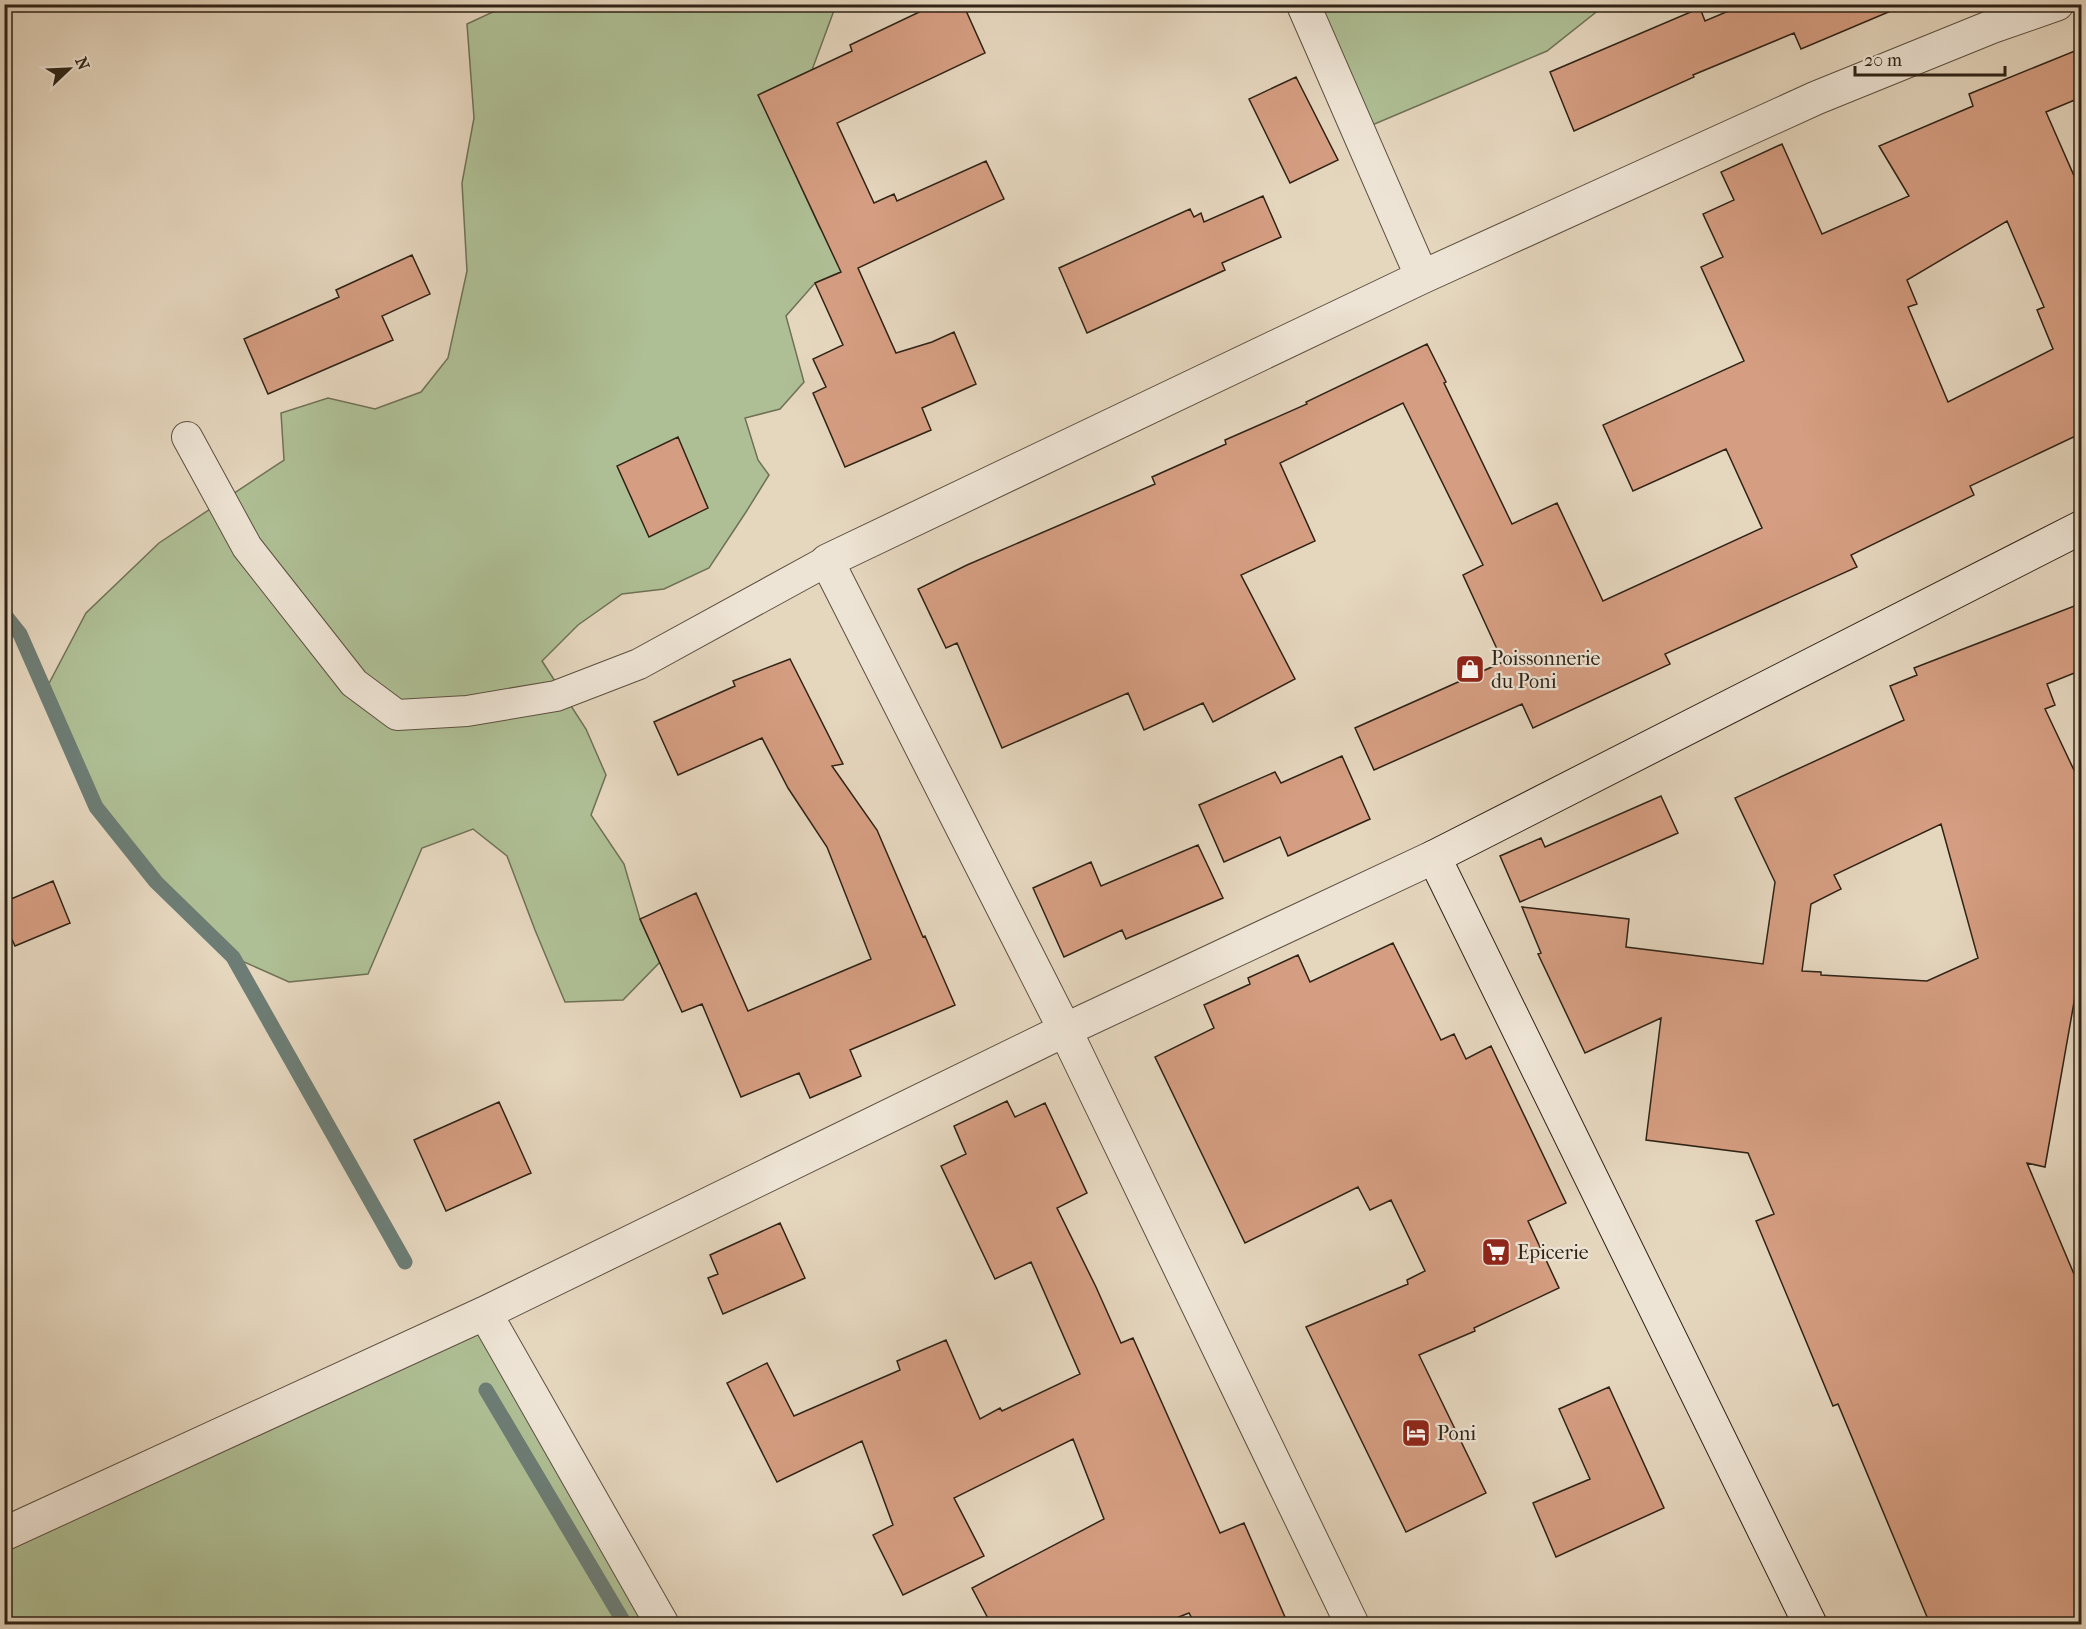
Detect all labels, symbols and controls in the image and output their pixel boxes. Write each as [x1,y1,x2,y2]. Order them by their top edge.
north arrow [39,39,99,99]
scale bar [1855,39,2005,77]
text: 20 m [1864,50,1902,71]
text: N [71,54,94,73]
place label: Poissonnerie du Poni [1491,647,1601,693]
shop icon: Poissonnerie du Poni [1454,653,1486,685]
supermarket icon: Epicerie [1480,1236,1512,1268]
place label: Epicerie [1517,1241,1589,1264]
hotel icon: Poni [1400,1417,1432,1449]
place label: Poni [1437,1422,1476,1445]

